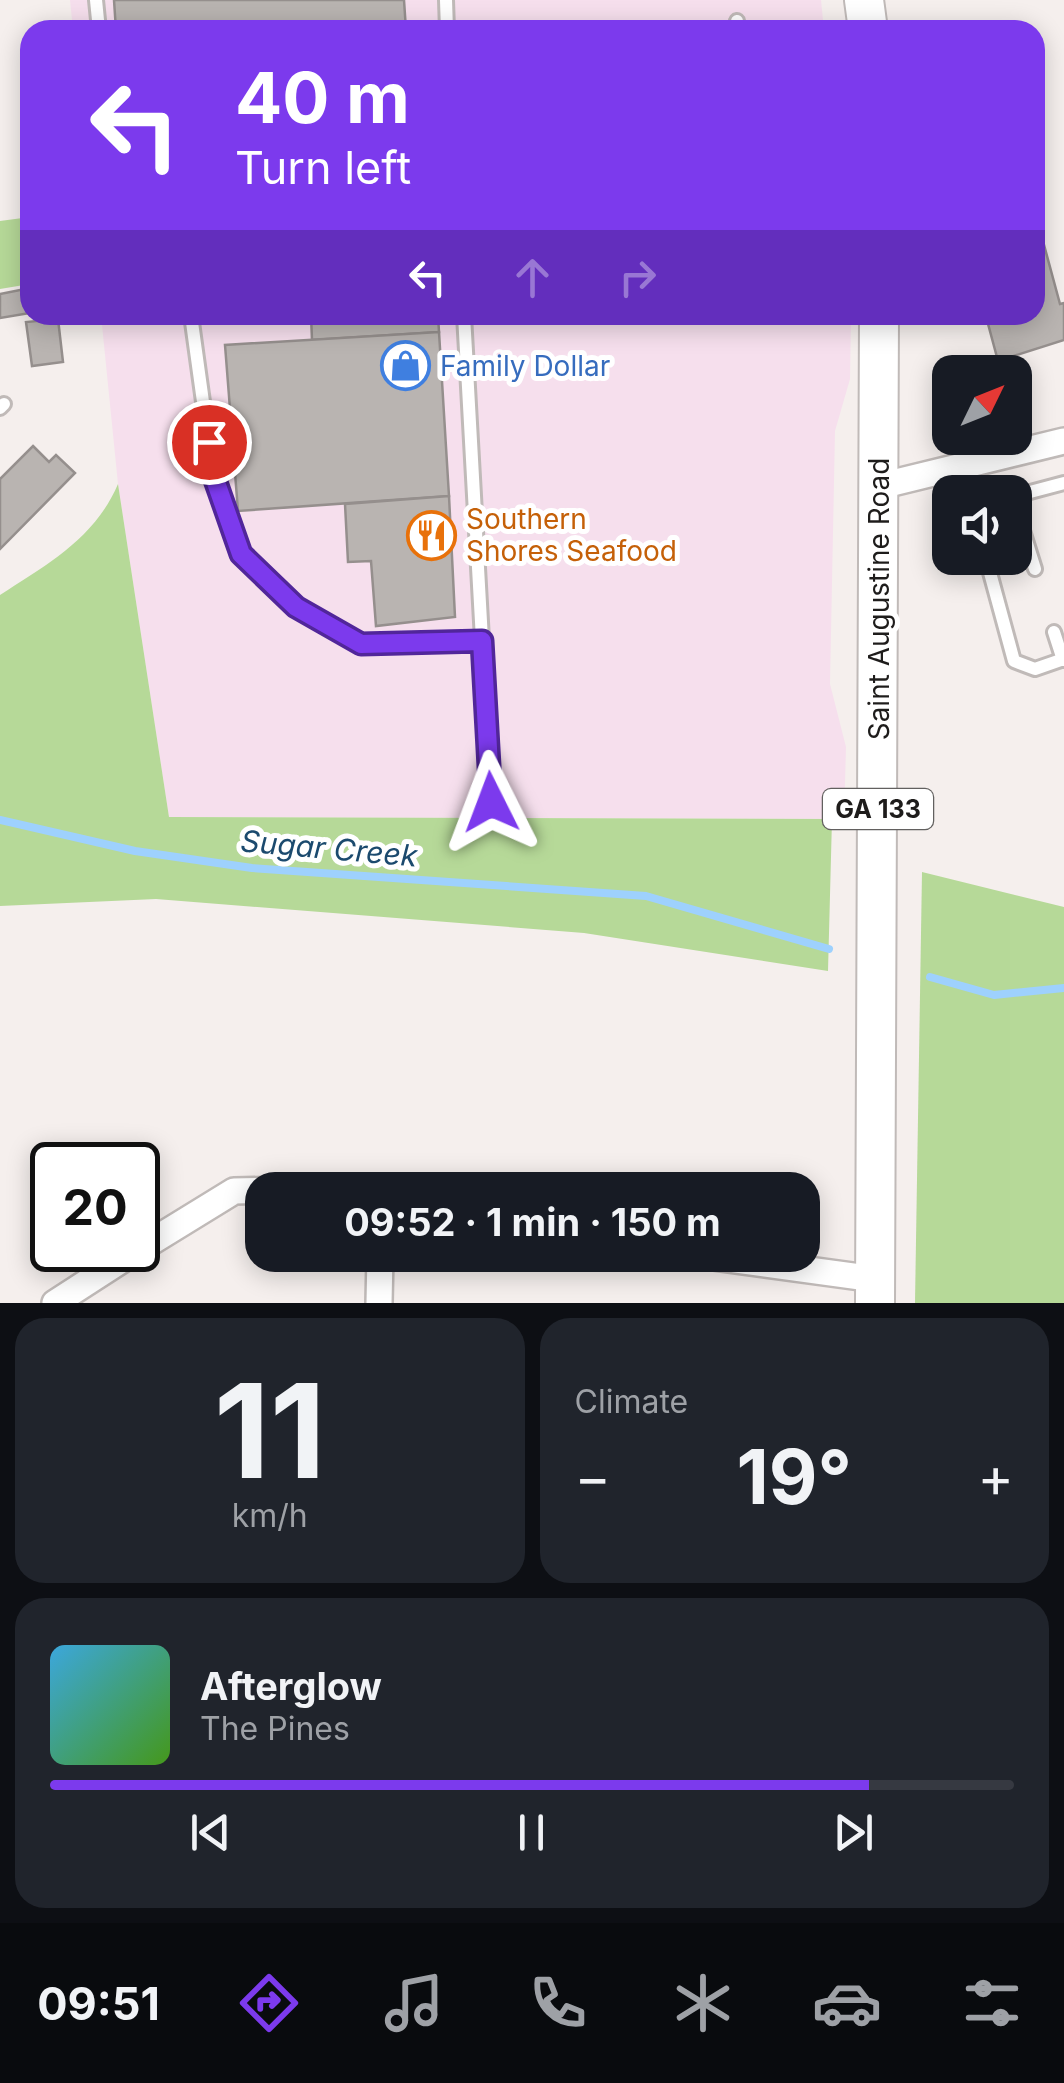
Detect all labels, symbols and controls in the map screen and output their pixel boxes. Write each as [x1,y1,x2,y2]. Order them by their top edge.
text: 40 m [235,55,410,140]
icon: left [70,60,200,190]
text: Turn left [235,140,411,195]
icon: left [400,250,455,305]
icon: ahead [505,250,560,305]
icon: right [610,250,665,305]
shop icon: Family Dollar [379,340,431,392]
place label: Family Dollar [440,349,610,383]
north arrow [932,355,1032,455]
map controls [932,355,1032,575]
pin [167,400,252,485]
icon: arrive [182,415,237,470]
street label: Saint Augustine Road [862,458,896,740]
button: sound [932,475,1032,575]
place label: Southern Shores Seafood [466,502,677,568]
restaurant icon: Southern Shores Seafood [405,509,457,561]
position arrow [439,750,543,854]
road number: GA 133 [823,789,933,829]
water label: Sugar Creek [239,822,419,874]
speed limit sign: 20 [30,1142,160,1272]
text: 09:52 · 1 min · 150 m [344,1199,721,1245]
text: 11 [214,1352,326,1509]
text: Climate [575,1382,688,1421]
text: 19° [736,1431,852,1522]
text: − [575,1444,611,1510]
text: + [978,1444,1014,1510]
text: km/h [232,1496,308,1535]
text: Afterglow [200,1663,382,1709]
text: The Pines [200,1709,350,1748]
icon: previous [183,1805,238,1860]
icon: pause [504,1805,559,1860]
icon: next [826,1805,881,1860]
icon: directions [234,1968,304,2038]
icon: music [379,1968,449,2038]
icon: phone [523,1968,593,2038]
icon: climate [668,1968,738,2038]
icon: car [812,1968,882,2038]
icon: filters [957,1968,1027,2038]
text: 09:51 [37,1976,160,2031]

